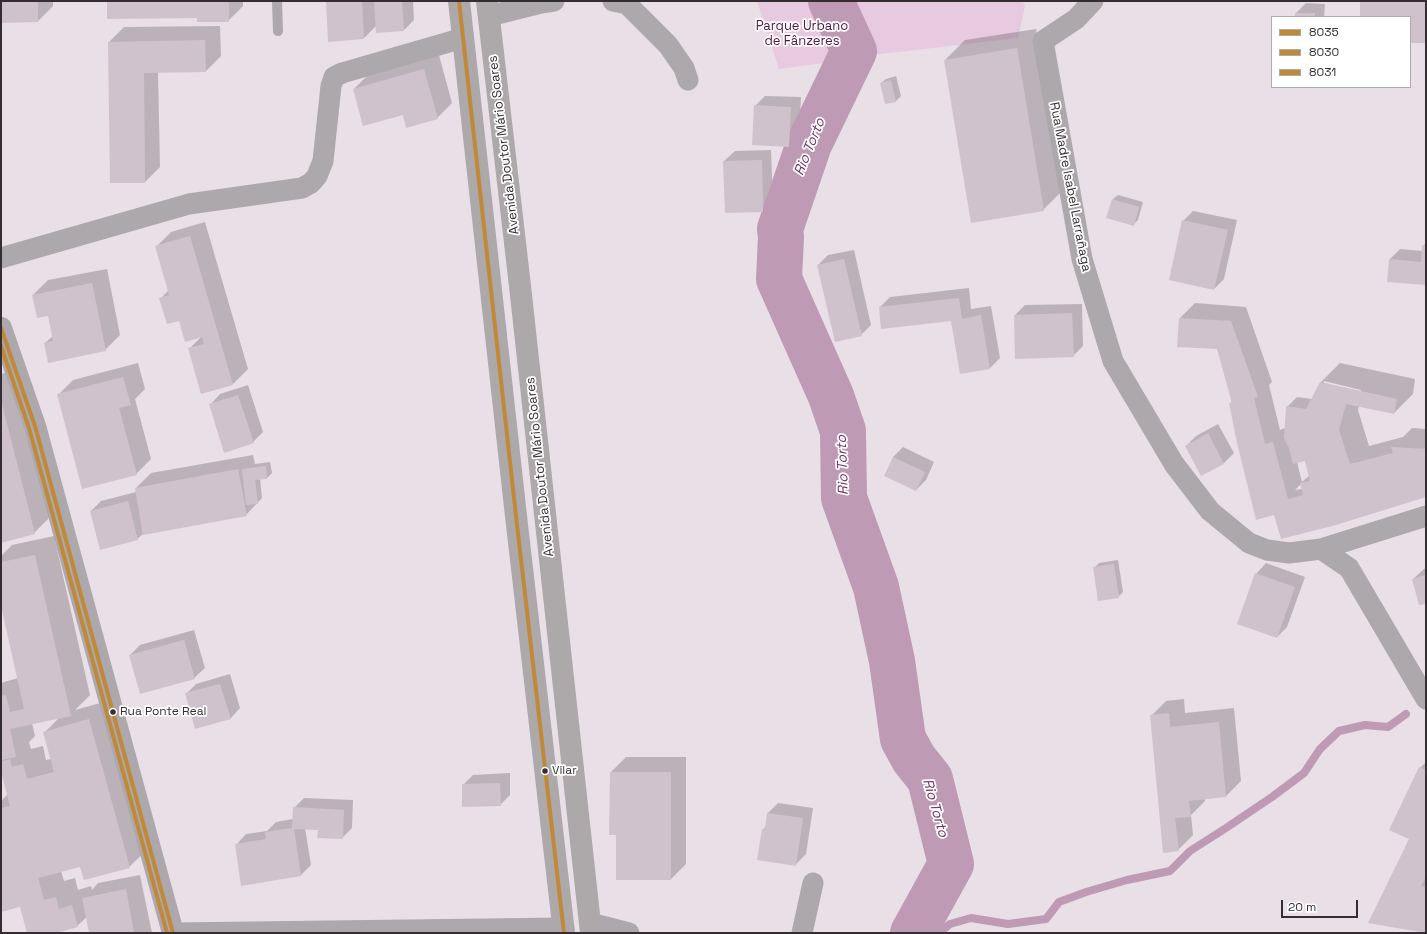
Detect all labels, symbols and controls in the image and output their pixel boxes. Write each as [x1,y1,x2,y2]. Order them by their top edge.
legend [1271,16,1411,88]
park label: Parque Urbano de Fânzeres [756,18,848,49]
text: 8035 [1309,24,1339,40]
text: 8030 [1309,44,1339,60]
street label: Avenida Doutor Mário Soares [485,55,523,235]
text: 8031 [1309,64,1336,80]
street label: Rua Madre Isabel Larrañaga [1046,101,1094,273]
water label: Rio Torto [791,116,829,178]
street label: Avenida Doutor Mário Soares [523,377,557,557]
water label: Rio Torto [834,435,852,495]
place label: Rua Ponte Real [120,705,207,719]
marker: Rua Ponte Real [108,707,118,717]
place label: Vilar [552,764,577,778]
marker: Vilar [540,766,550,776]
water label: Rio Torto [919,777,951,839]
scale bar [1283,892,1360,918]
text: 20 m [1288,899,1316,915]

